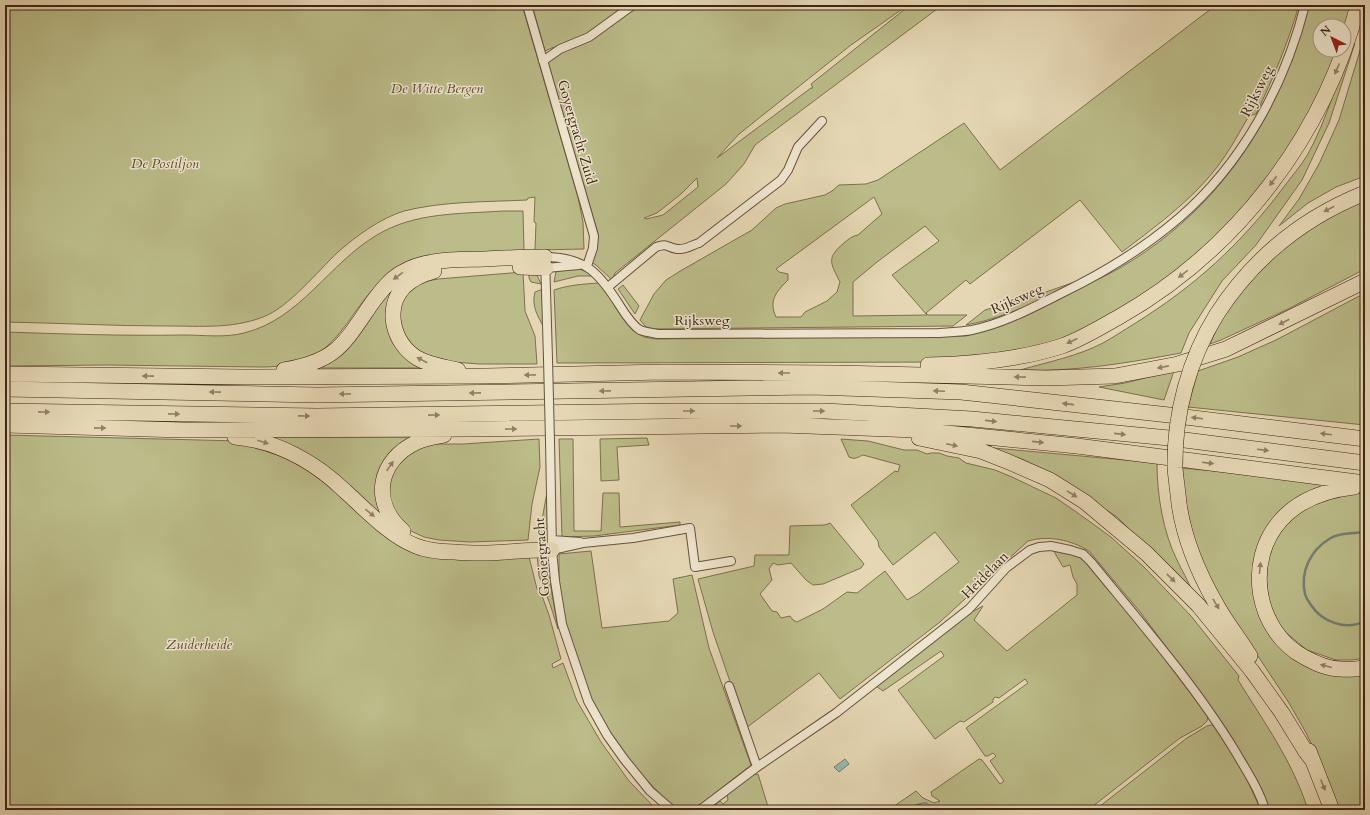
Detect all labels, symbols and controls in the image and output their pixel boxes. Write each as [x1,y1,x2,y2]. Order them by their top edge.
north arrow [1312,18,1352,58]
text: N [1317,22,1335,40]
street label: Rijksweg [1236,62,1278,120]
one-way arrow [1334,63,1340,74]
street label: Goyergracht Zuid [553,78,601,187]
park label: De Witte Bergen [391,79,483,98]
park label: De Postiljon [131,154,199,173]
one-way arrow [1269,176,1277,187]
one-way arrow [1324,206,1335,212]
one-way arrow [1177,270,1188,279]
one-way arrow [392,272,403,280]
street label: Rijksweg [988,279,1046,319]
street label: Rijksweg [674,311,730,330]
one-way arrow [1278,318,1290,325]
one-way arrow [1066,338,1077,344]
one-way arrow [416,357,427,363]
one-way arrow [1157,364,1169,370]
one-way arrow [777,370,790,376]
one-way arrow [523,372,536,378]
one-way arrow [141,373,154,379]
one-way arrow [1013,374,1026,380]
one-way arrow [598,388,611,394]
one-way arrow [933,388,945,395]
one-way arrow [209,389,221,396]
one-way arrow [468,390,481,396]
one-way arrow [339,391,351,398]
one-way arrow [1062,401,1074,407]
one-way arrow [38,408,50,415]
one-way arrow [683,408,696,414]
one-way arrow [813,408,826,414]
one-way arrow [168,411,181,417]
one-way arrow [428,412,441,418]
one-way arrow [298,413,311,419]
one-way arrow [1191,415,1203,422]
one-way arrow [985,418,997,424]
one-way arrow [730,423,743,429]
one-way arrow [94,425,107,431]
one-way arrow [505,426,518,432]
one-way arrow [1114,430,1126,437]
one-way arrow [1320,431,1332,437]
one-way arrow [1031,438,1044,445]
one-way arrow [257,439,269,445]
one-way arrow [946,443,958,449]
one-way arrow [1257,447,1269,453]
one-way arrow [386,460,394,471]
one-way arrow [1202,460,1214,466]
one-way arrow [1066,490,1078,497]
one-way arrow [364,509,375,518]
street label: Gooiergracht [530,516,554,597]
street label: Heidelaan [957,547,1013,603]
one-way arrow [1257,562,1263,574]
one-way arrow [1166,573,1176,582]
one-way arrow [1213,598,1220,610]
park label: Zuiderheide [166,635,233,654]
one-way arrow [1320,663,1333,669]
one-way arrow [1320,780,1326,792]

